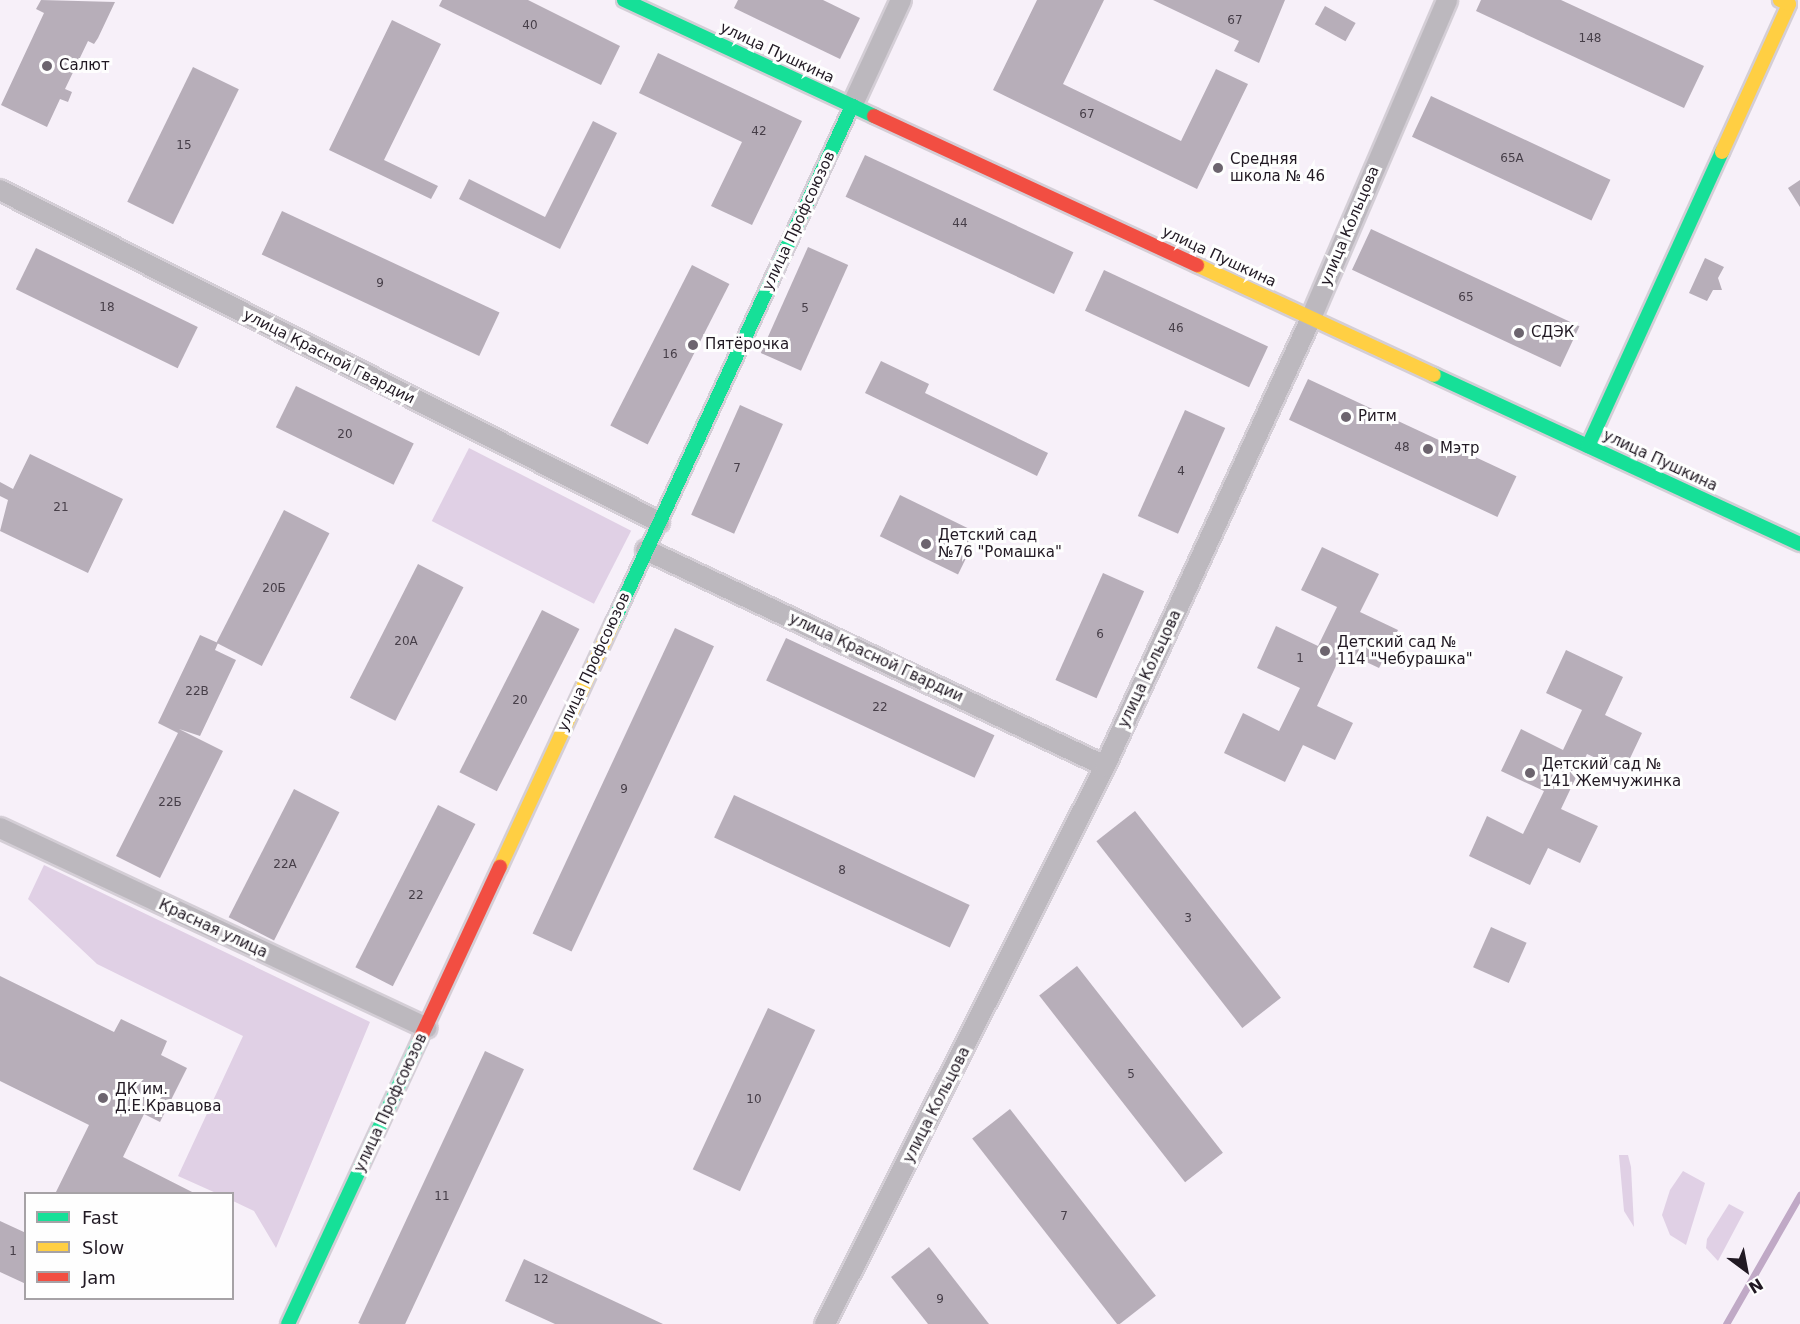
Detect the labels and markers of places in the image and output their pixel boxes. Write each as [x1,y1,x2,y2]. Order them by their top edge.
place label: Салют [59,57,110,75]
marker: Салют [40,59,54,73]
place label: Средняя школа № 46 [1230,150,1325,185]
marker: Средняя школа № 46 [1211,161,1225,175]
place label: СДЭК [1531,324,1574,342]
marker: СДЭК [1512,326,1526,340]
place label: Пятёрочка [705,336,789,354]
marker: Пятёрочка [686,338,700,352]
place label: Ритм [1358,408,1397,426]
marker: Ритм [1339,410,1353,424]
place label: Мэтр [1440,440,1479,458]
marker: Мэтр [1421,442,1435,456]
place label: Детский сад №76 "Ромашка" [938,526,1062,561]
marker: Детский сад №76 "Ромашка" [919,537,933,551]
place label: Детский сад № 114 "Чебурашка" [1337,633,1473,668]
marker: Детский сад № 114 "Чебурашка" [1318,644,1332,658]
place label: Детский сад № 141 Жемчужинка [1542,755,1681,790]
marker: Детский сад № 141 Жемчужинка [1523,766,1537,780]
place label: ДК им. Д.Е.Кравцова [115,1080,221,1115]
marker: ДК им. Д.Е.Кравцова [96,1091,110,1105]

